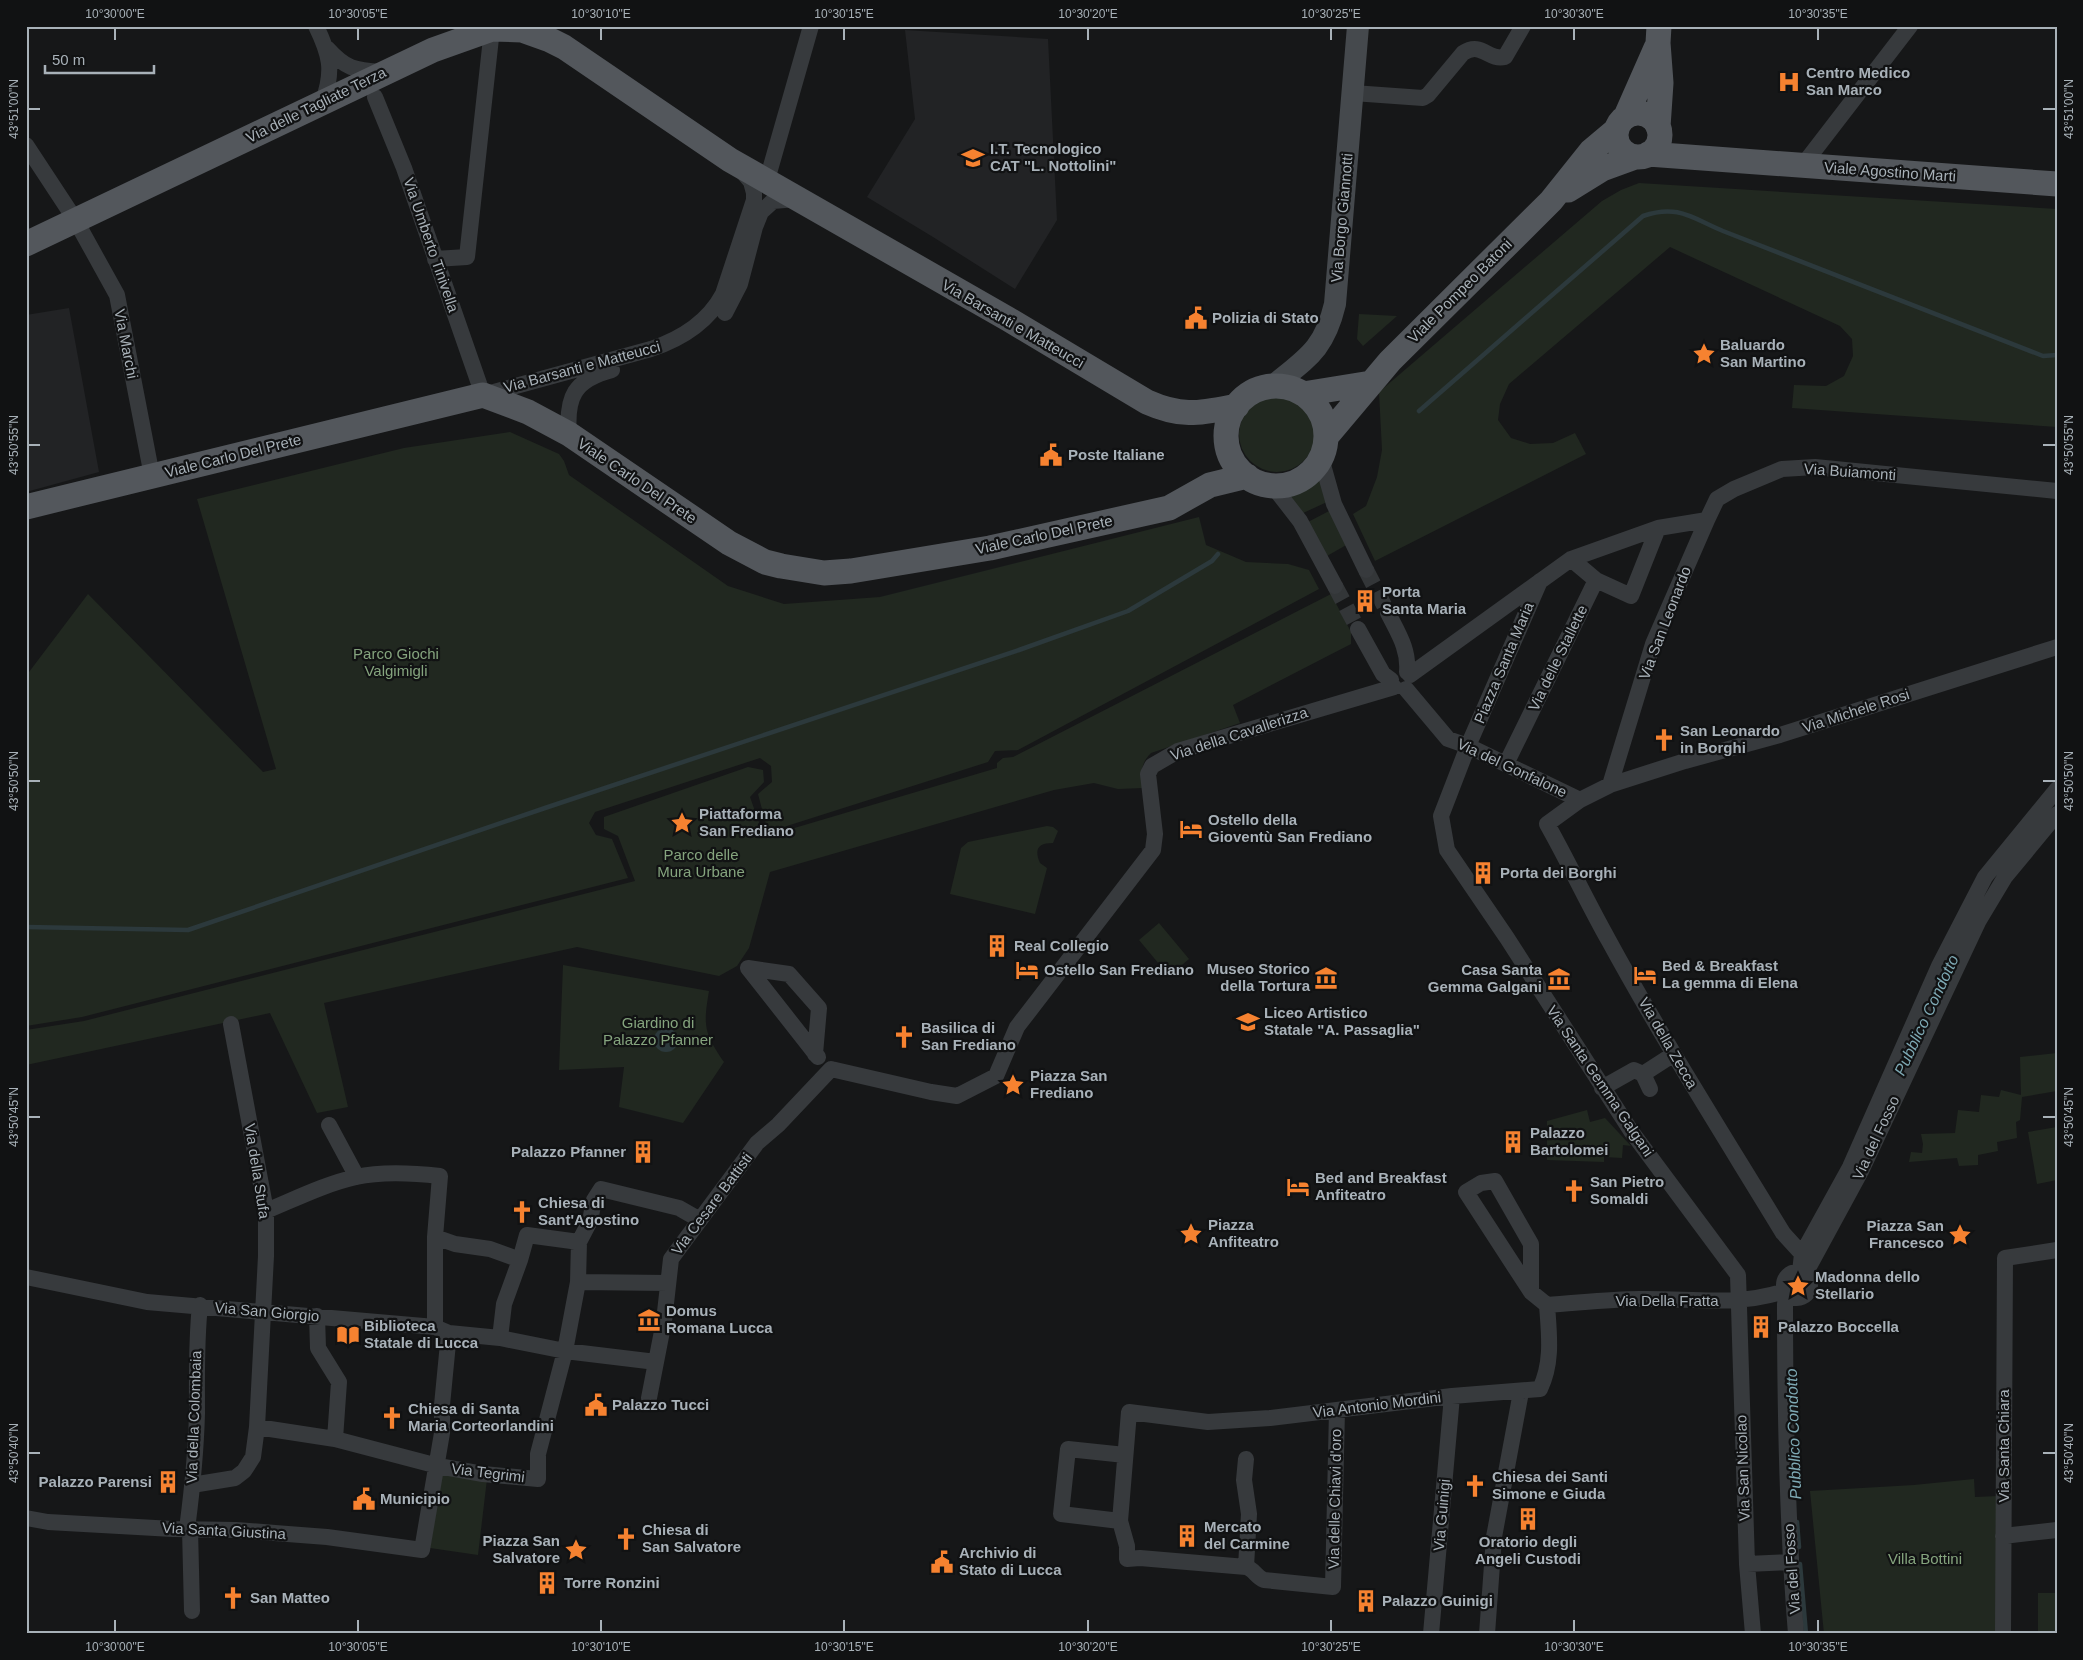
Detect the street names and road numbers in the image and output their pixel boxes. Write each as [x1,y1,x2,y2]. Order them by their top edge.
street label: Via delle Tagliate Terza [243,63,389,146]
street label: Via Borgo Giannotti [1327,153,1356,283]
street label: Viale Agostino Marti [1823,158,1957,185]
street label: Via Umberto Tinivella [400,175,463,315]
street label: Viale Pompeo Batoni [1404,235,1515,346]
street label: Via Barsanti e Matteucci [939,276,1087,371]
street label: Via Marchi [111,308,142,380]
street label: Via Barsanti e Matteucci [502,337,662,396]
street label: Viale Carlo Del Prete [163,430,303,481]
street label: Viale Carlo Del Prete [575,434,700,527]
street label: Via Buiamonti [1803,460,1897,483]
street label: Viale Carlo Del Prete [974,512,1114,557]
street label: Via San Leonardo [1635,564,1694,682]
street label: Piazza Santa Maria [1470,599,1537,726]
street label: Via delle Stallette [1525,602,1591,713]
street label: Via Michele Rosi [1800,685,1911,736]
street label: Via della Cavallerizza [1168,703,1310,764]
street label: Via del Gonfalone [1455,735,1570,800]
street label: Via della Zecca [1635,994,1702,1092]
street label: Via Santa Gemma Galgani [1544,1002,1657,1159]
street label: Via del Fosso [1849,1093,1902,1182]
street label: Via della Stufa [242,1122,274,1221]
street label: Via Cesare Battisti [668,1149,755,1258]
street label: Via Della Fratta [1615,1292,1719,1309]
street label: Via San Giorgio [214,1298,320,1325]
street label: Via della Colombaia [183,1349,204,1484]
street label: Via Antonio Mordini [1312,1388,1442,1421]
street label: Via Santa Chiara [1995,1389,2012,1503]
street label: Via San Nicolao [1732,1415,1753,1522]
street label: Via delle Chiavi d'oro [1325,1429,1344,1569]
street label: Via Tegrimi [450,1460,526,1485]
street label: Via Guinigi [1430,1478,1453,1552]
street label: Via Santa Giustina [162,1519,287,1542]
street label: Via del Fosso [1780,1523,1803,1615]

